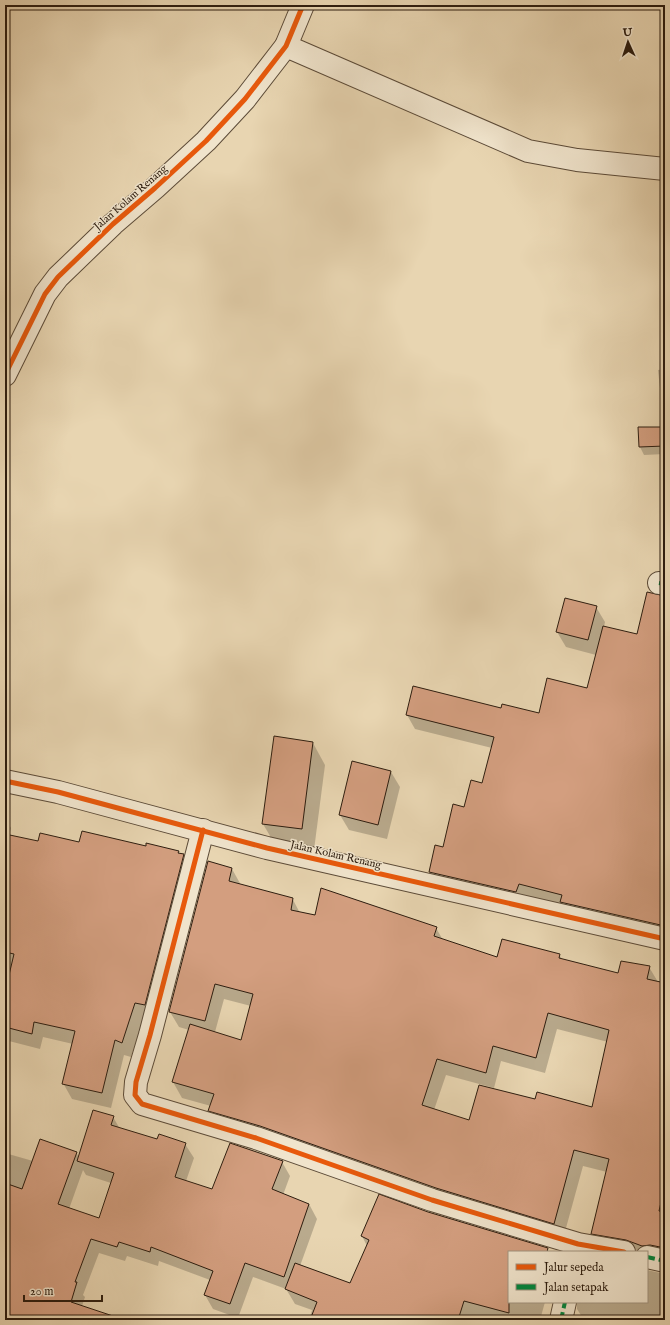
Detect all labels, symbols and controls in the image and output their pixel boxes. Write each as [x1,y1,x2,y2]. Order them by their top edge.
north arrow [608,22,648,62]
text: U [622,26,633,40]
street label: Jalan Kolam Renang [89,161,171,235]
street label: Jalan Kolam Renang [287,837,384,873]
legend [508,1251,648,1303]
text: Jalur sepeda [542,1260,604,1276]
scale bar [24,1277,102,1303]
text: Jalan setapak [542,1280,609,1296]
text: 20 m [30,1284,53,1299]

